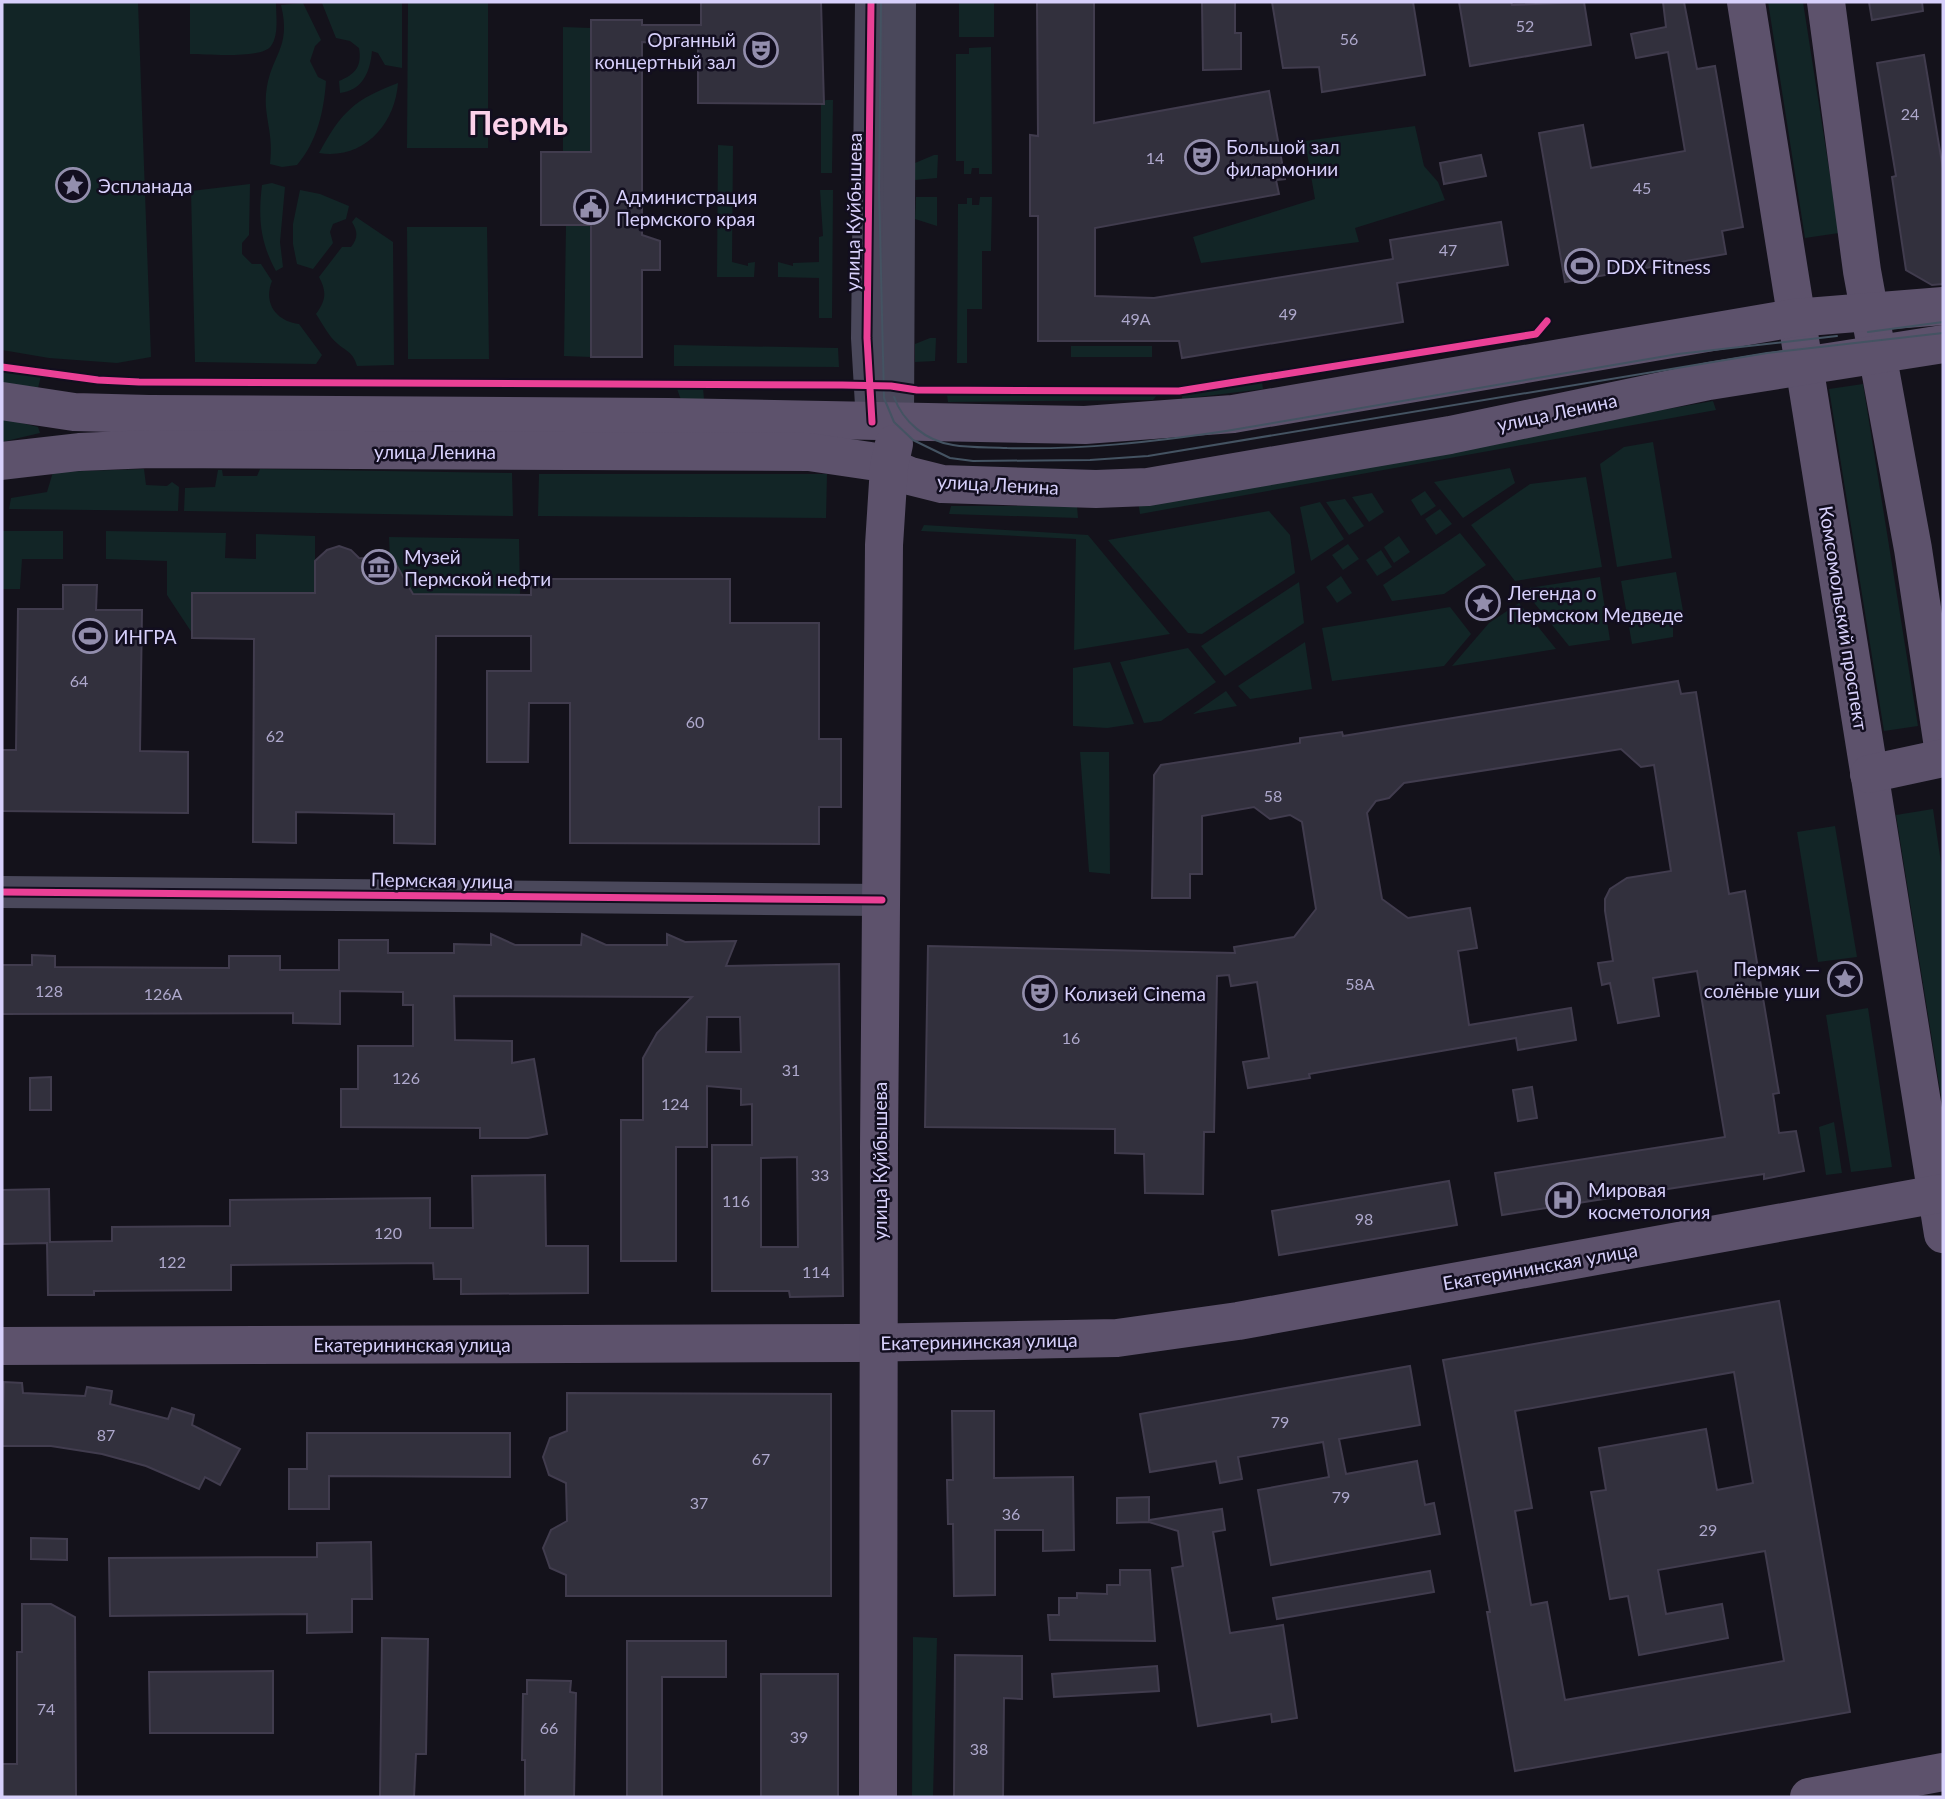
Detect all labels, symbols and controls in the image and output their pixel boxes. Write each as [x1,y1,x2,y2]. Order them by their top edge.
house number: 52 [1516,16,1534,35]
place label: Органный концертный зал [594,28,736,73]
house number: 56 [1340,29,1358,48]
theatre icon: Органный концертный зал [742,31,780,69]
district label: Пермь [468,102,568,142]
house number: 24 [1901,104,1919,123]
street label: улица Куйбышева [840,132,866,292]
place label: Большой зал филармонии [1226,135,1340,180]
theatre icon: Большой зал филармонии [1183,138,1221,176]
house number: 14 [1146,148,1164,167]
place icon: Эспланада [54,166,92,204]
place label: Эспланада [98,174,192,197]
house number: 45 [1633,178,1651,197]
place label: Администрация Пермского края [616,185,757,230]
public building icon: Администрация Пермского края [572,188,610,226]
house number: 47 [1439,240,1457,259]
sports icon: DDX Fitness [1563,247,1601,285]
place label: DDX Fitness [1606,255,1711,278]
house number: 49 [1279,304,1297,323]
house number: 49А [1121,309,1151,328]
street label: улица Ленина [1495,388,1619,436]
street label: улица Ленина [374,440,496,463]
street label: улица Ленина [936,469,1060,499]
street label: Комсомольский проспект [1815,504,1873,732]
place label: Музей Пермской нефти [404,545,551,590]
museum icon: Музей Пермской нефти [360,548,398,586]
place label: Легенда о Пермском Медведе [1507,581,1683,626]
place icon: Легенда о Пермском Медведе [1464,584,1502,622]
sports icon: ИНГРА [71,617,109,655]
place label: ИНГРА [114,625,177,648]
house number: 64 [70,671,88,690]
house number: 60 [686,712,704,731]
house number: 62 [266,726,284,745]
house number: 58 [1264,786,1282,805]
street label: Пермская улица [371,867,513,893]
place label: Пермяк — солёные уши [1704,957,1820,1002]
place icon: Пермяк — солёные уши [1826,960,1864,998]
theatre icon: Колизей Cinema [1021,974,1059,1012]
house number: 58А [1345,974,1375,993]
house number: 128 [35,981,63,1000]
place label: Колизей Cinema [1064,982,1206,1005]
house number: 126А [144,984,183,1003]
house number: 16 [1062,1028,1080,1047]
house number: 31 [782,1060,800,1079]
house number: 126 [392,1068,420,1087]
street label: улица Куйбышева [868,1082,891,1240]
house number: 124 [661,1094,689,1113]
house number: 33 [811,1165,829,1184]
place label: Мировая косметология [1588,1178,1710,1223]
hospital icon: Мировая косметология [1544,1181,1582,1219]
house number: 116 [722,1191,750,1210]
house number: 98 [1355,1209,1373,1228]
house number: 120 [374,1223,402,1242]
street label: Екатерининская улица [1441,1238,1639,1294]
house number: 122 [158,1252,186,1271]
house number: 114 [802,1262,830,1281]
street label: Екатерининская улица [880,1328,1078,1354]
street label: Екатерининская улица [313,1333,511,1356]
house number: 79 [1271,1412,1289,1431]
house number: 87 [97,1425,115,1444]
house number: 67 [752,1449,770,1468]
house number: 79 [1332,1487,1350,1506]
house number: 37 [690,1493,708,1512]
house number: 36 [1002,1504,1020,1523]
house number: 29 [1699,1520,1717,1539]
house number: 74 [37,1699,55,1718]
house number: 66 [540,1718,558,1737]
house number: 39 [790,1727,808,1746]
house number: 38 [970,1739,988,1758]

